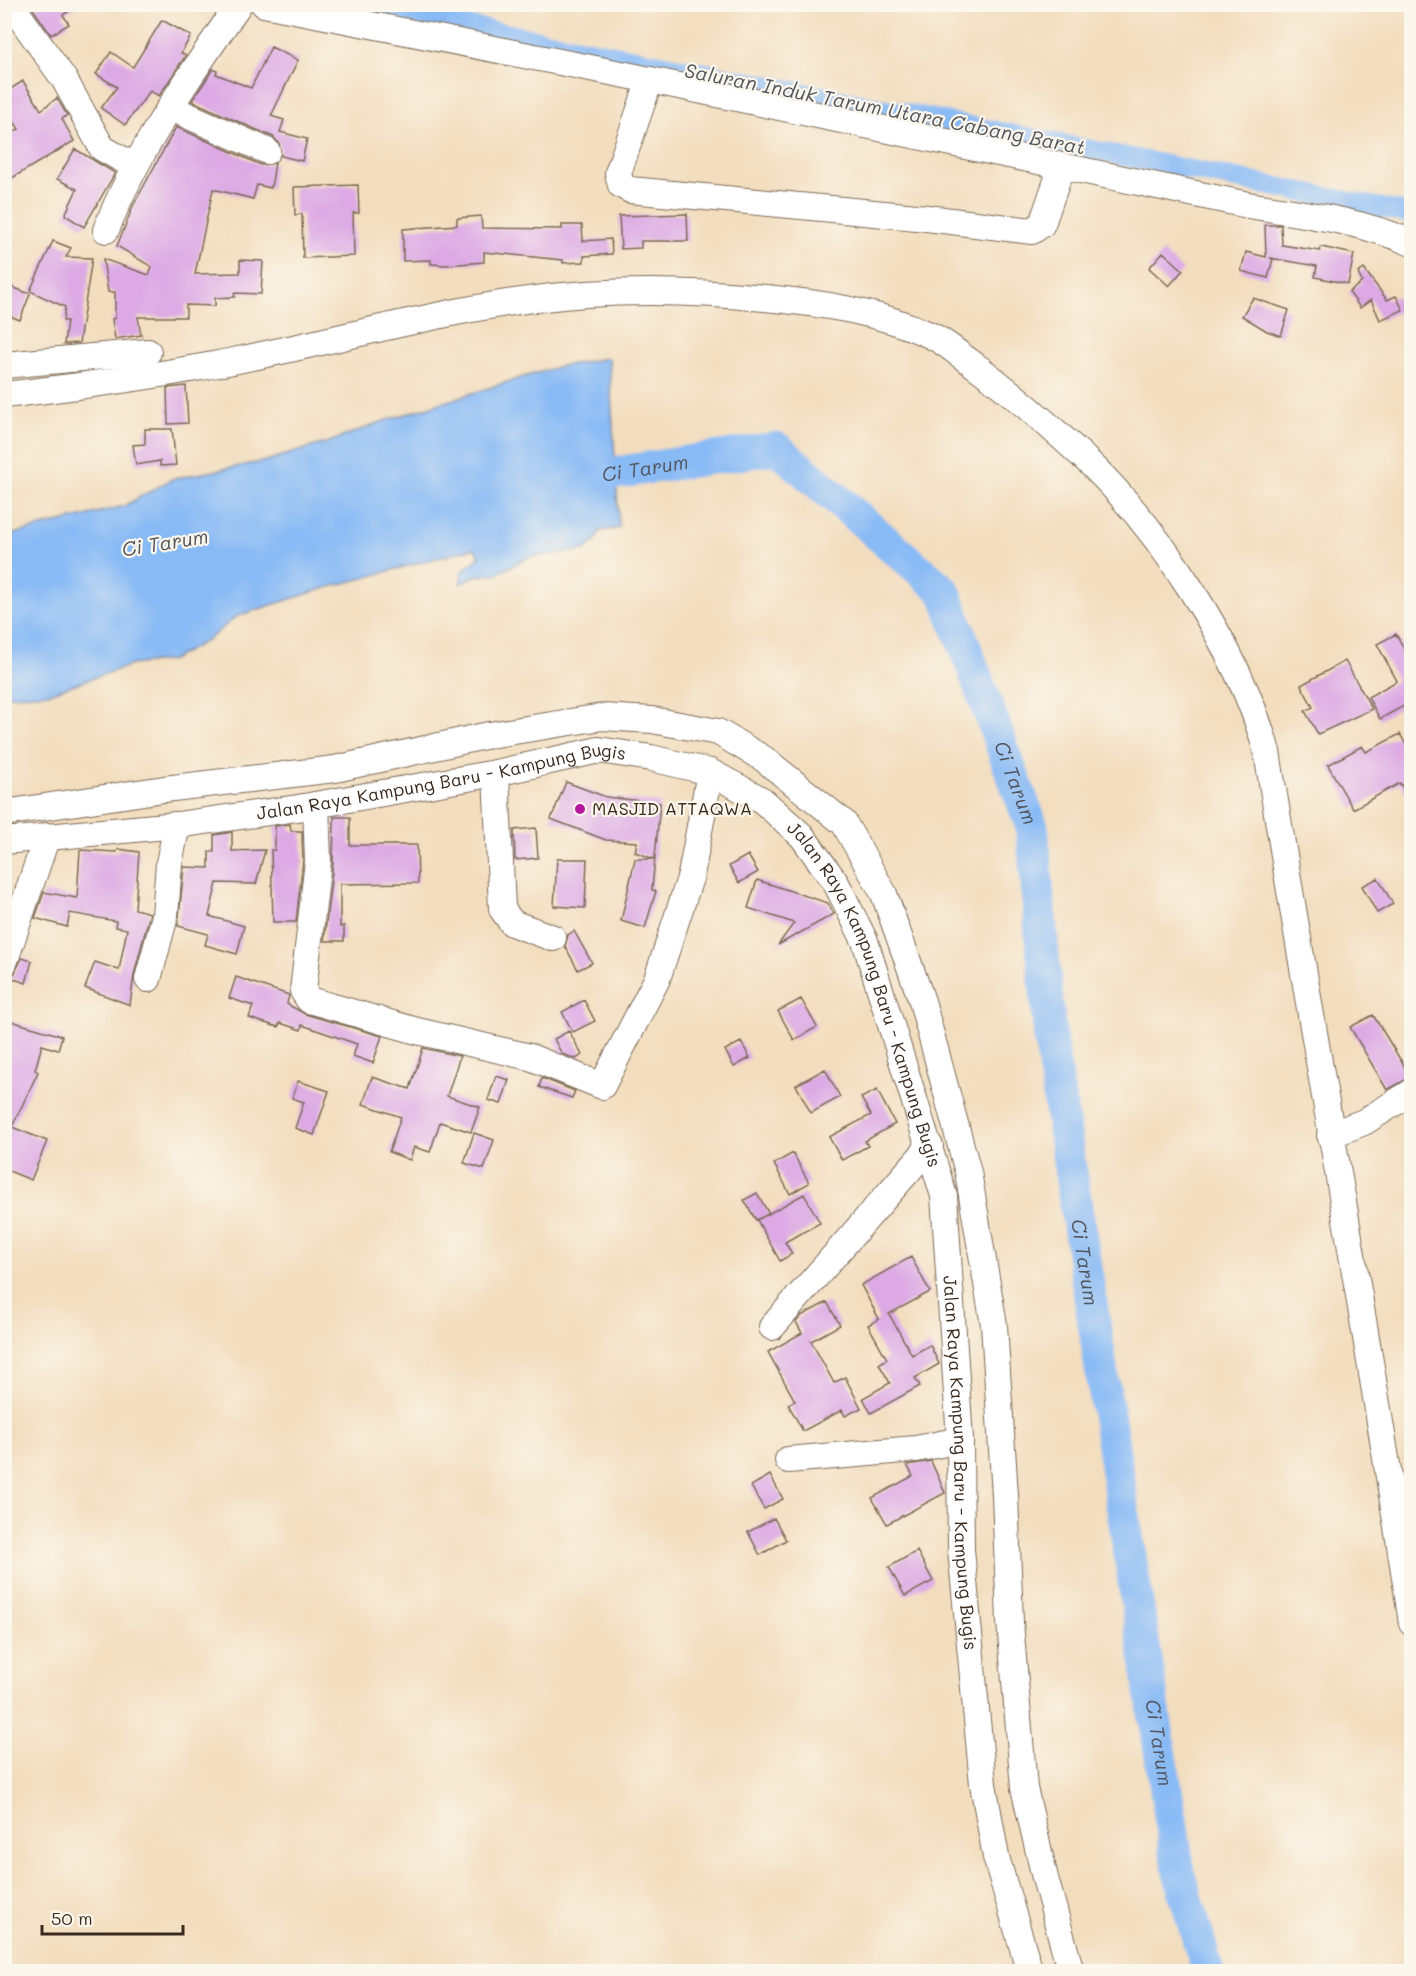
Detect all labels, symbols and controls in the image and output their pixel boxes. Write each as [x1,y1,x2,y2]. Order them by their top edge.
water label: Saluran Induk Tarum Utara Cabang Barat [683,56,1088,160]
water label: Ci Tarum [600,448,690,487]
water label: Ci Tarum [120,522,210,562]
street label: Jalan Raya Kampung Baru - Kampung Bugis [255,737,628,825]
water label: Ci Tarum [989,737,1044,828]
place label: MASJID ATTAQWA [592,796,752,820]
marker: MASJID ATTAQWA [573,802,587,816]
street label: Jalan Raya Kampung Baru - Kampung Bugis [782,815,947,1170]
water label: Ci Tarum [1066,1217,1105,1307]
street label: Jalan Raya Kampung Baru - Kampung Bugis [938,1275,983,1651]
water label: Ci Tarum [1140,1697,1179,1788]
scale bar [42,1898,183,1936]
text: 50 m [51,1906,93,1930]

